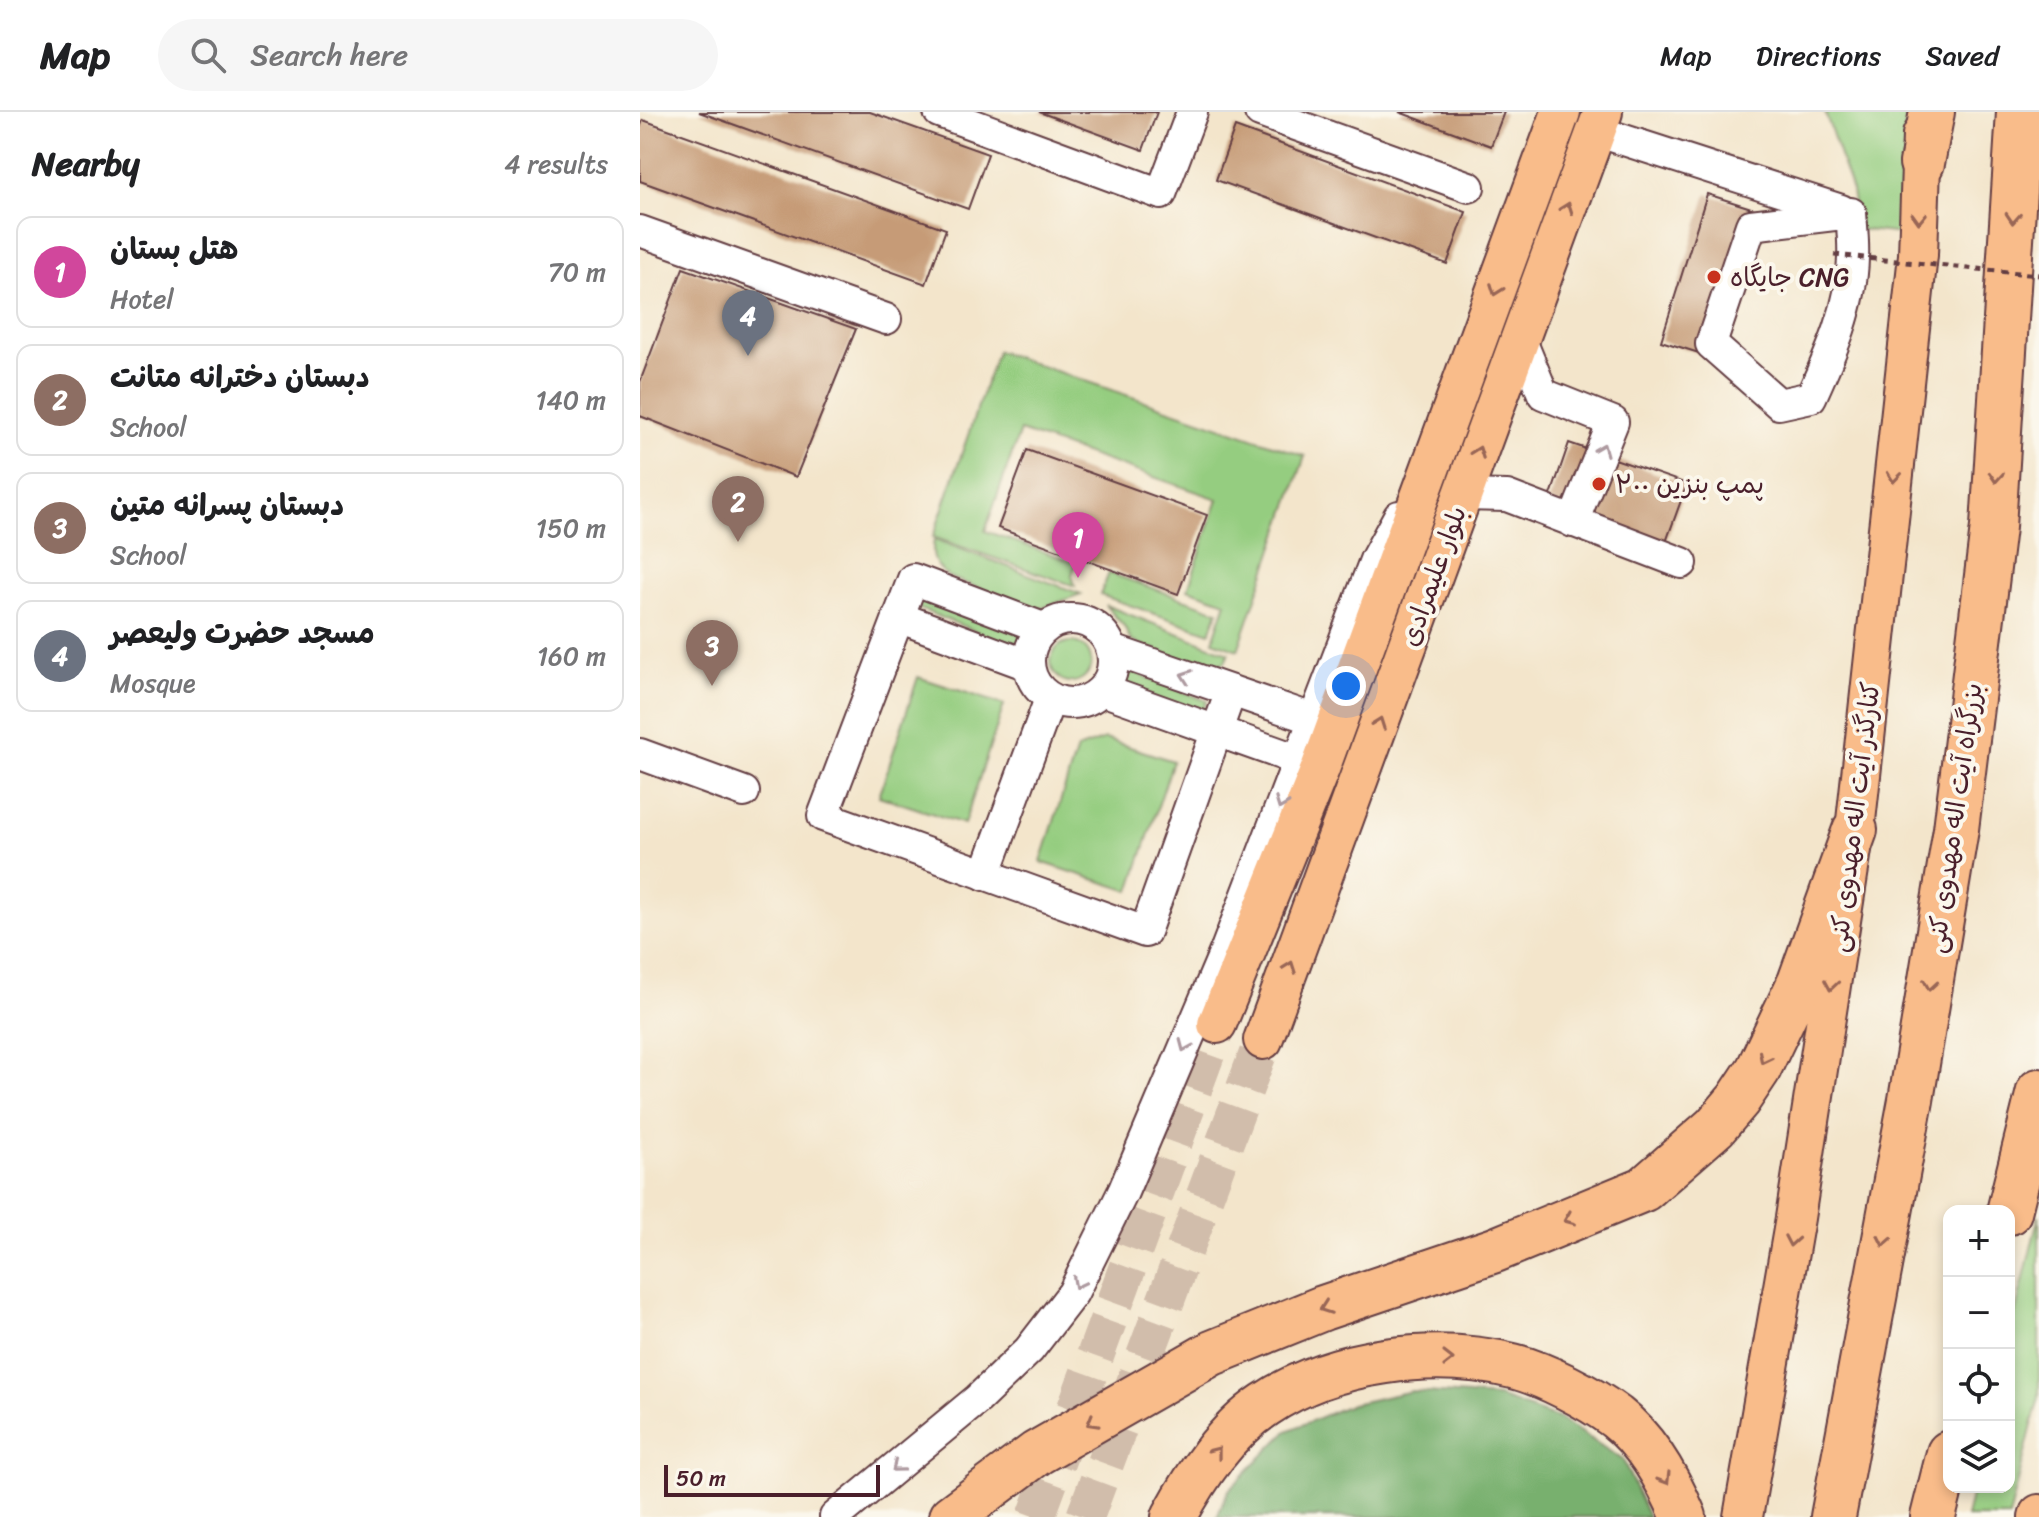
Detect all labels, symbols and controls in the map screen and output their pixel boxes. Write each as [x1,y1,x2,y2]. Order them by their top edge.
search box [158,19,718,91]
text: Map [40,22,110,89]
text: Search here [250,28,408,82]
text: Map [1660,31,1712,80]
text: Directions [1756,31,1881,80]
text: Saved [1925,31,1999,80]
icon: search [186,33,230,77]
text: Nearby [32,134,140,194]
text: 4 results [504,141,608,187]
one-way arrow [1558,202,1574,216]
one-way arrow [1911,212,1928,225]
one-way arrow [2004,212,2021,225]
text: هتل بستان [110,222,238,276]
text: 1 [54,249,66,295]
text: 70 m [548,249,606,295]
place label: جایگاه CNG [1730,254,1850,300]
marker: جایگاه CNG [1705,268,1723,286]
text: Hotel [110,276,174,322]
one-way arrow [1489,282,1506,296]
pin: 4 [722,290,774,356]
text: دبستان دخترانه متانت [110,350,370,404]
text: 2 [52,377,68,423]
text: 140 m [535,377,606,423]
text: School [110,404,187,450]
one-way arrow [1592,443,1609,457]
one-way arrow [1468,446,1485,460]
place label: پمپ بنزین ۲۰۰ [1615,461,1764,507]
one-way arrow [1885,471,1902,484]
one-way arrow [1988,471,2005,484]
marker: پمپ بنزین ۲۰۰ [1590,475,1608,493]
pin: 2 [712,476,764,542]
text: دبستان پسرانه متین [110,478,344,532]
street label: بلوار علیمرادی [1386,499,1480,653]
text: 3 [53,505,67,551]
text: 150 m [536,505,606,551]
pin: 1 [1052,512,1104,578]
text: School [110,532,187,578]
text: مسجد حضرت ولیعصر [110,606,375,660]
pin: 3 [686,620,738,686]
text: 4 [52,633,68,679]
text: 160 m [537,633,606,679]
text: Mosque [110,660,196,706]
your location [1326,666,1366,706]
one-way arrow [1180,669,1194,686]
street label: کنارگذر آیت اله مهدوی کنی [1815,679,1893,955]
street label: بزرگراه آیت اله مهدوی کنی [1912,680,1996,956]
one-way arrow [1369,717,1386,731]
one-way arrow [1274,796,1291,810]
one-way arrow [1280,961,1296,975]
one-way arrow [1823,978,1840,991]
one-way arrow [1922,978,1939,992]
one-way arrow [1178,1038,1194,1052]
one-way arrow [1759,1050,1774,1064]
map controls [1943,1205,2015,1493]
button: + [1943,1205,2015,1277]
one-way arrow [1563,1210,1577,1226]
one-way arrow [1877,1234,1894,1247]
one-way arrow [1783,1235,1800,1248]
one-way arrow [1073,1274,1088,1289]
button: − [1943,1277,2015,1349]
one-way arrow [1319,1298,1333,1314]
button: locate [1943,1349,2015,1421]
one-way arrow [1442,1350,1455,1367]
one-way arrow [1086,1412,1101,1428]
button: layers [1943,1421,2015,1493]
one-way arrow [1206,1447,1221,1461]
one-way arrow [892,1457,906,1472]
text: 50 m [676,1459,726,1498]
scale bar [664,1461,880,1497]
one-way arrow [1655,1470,1671,1485]

